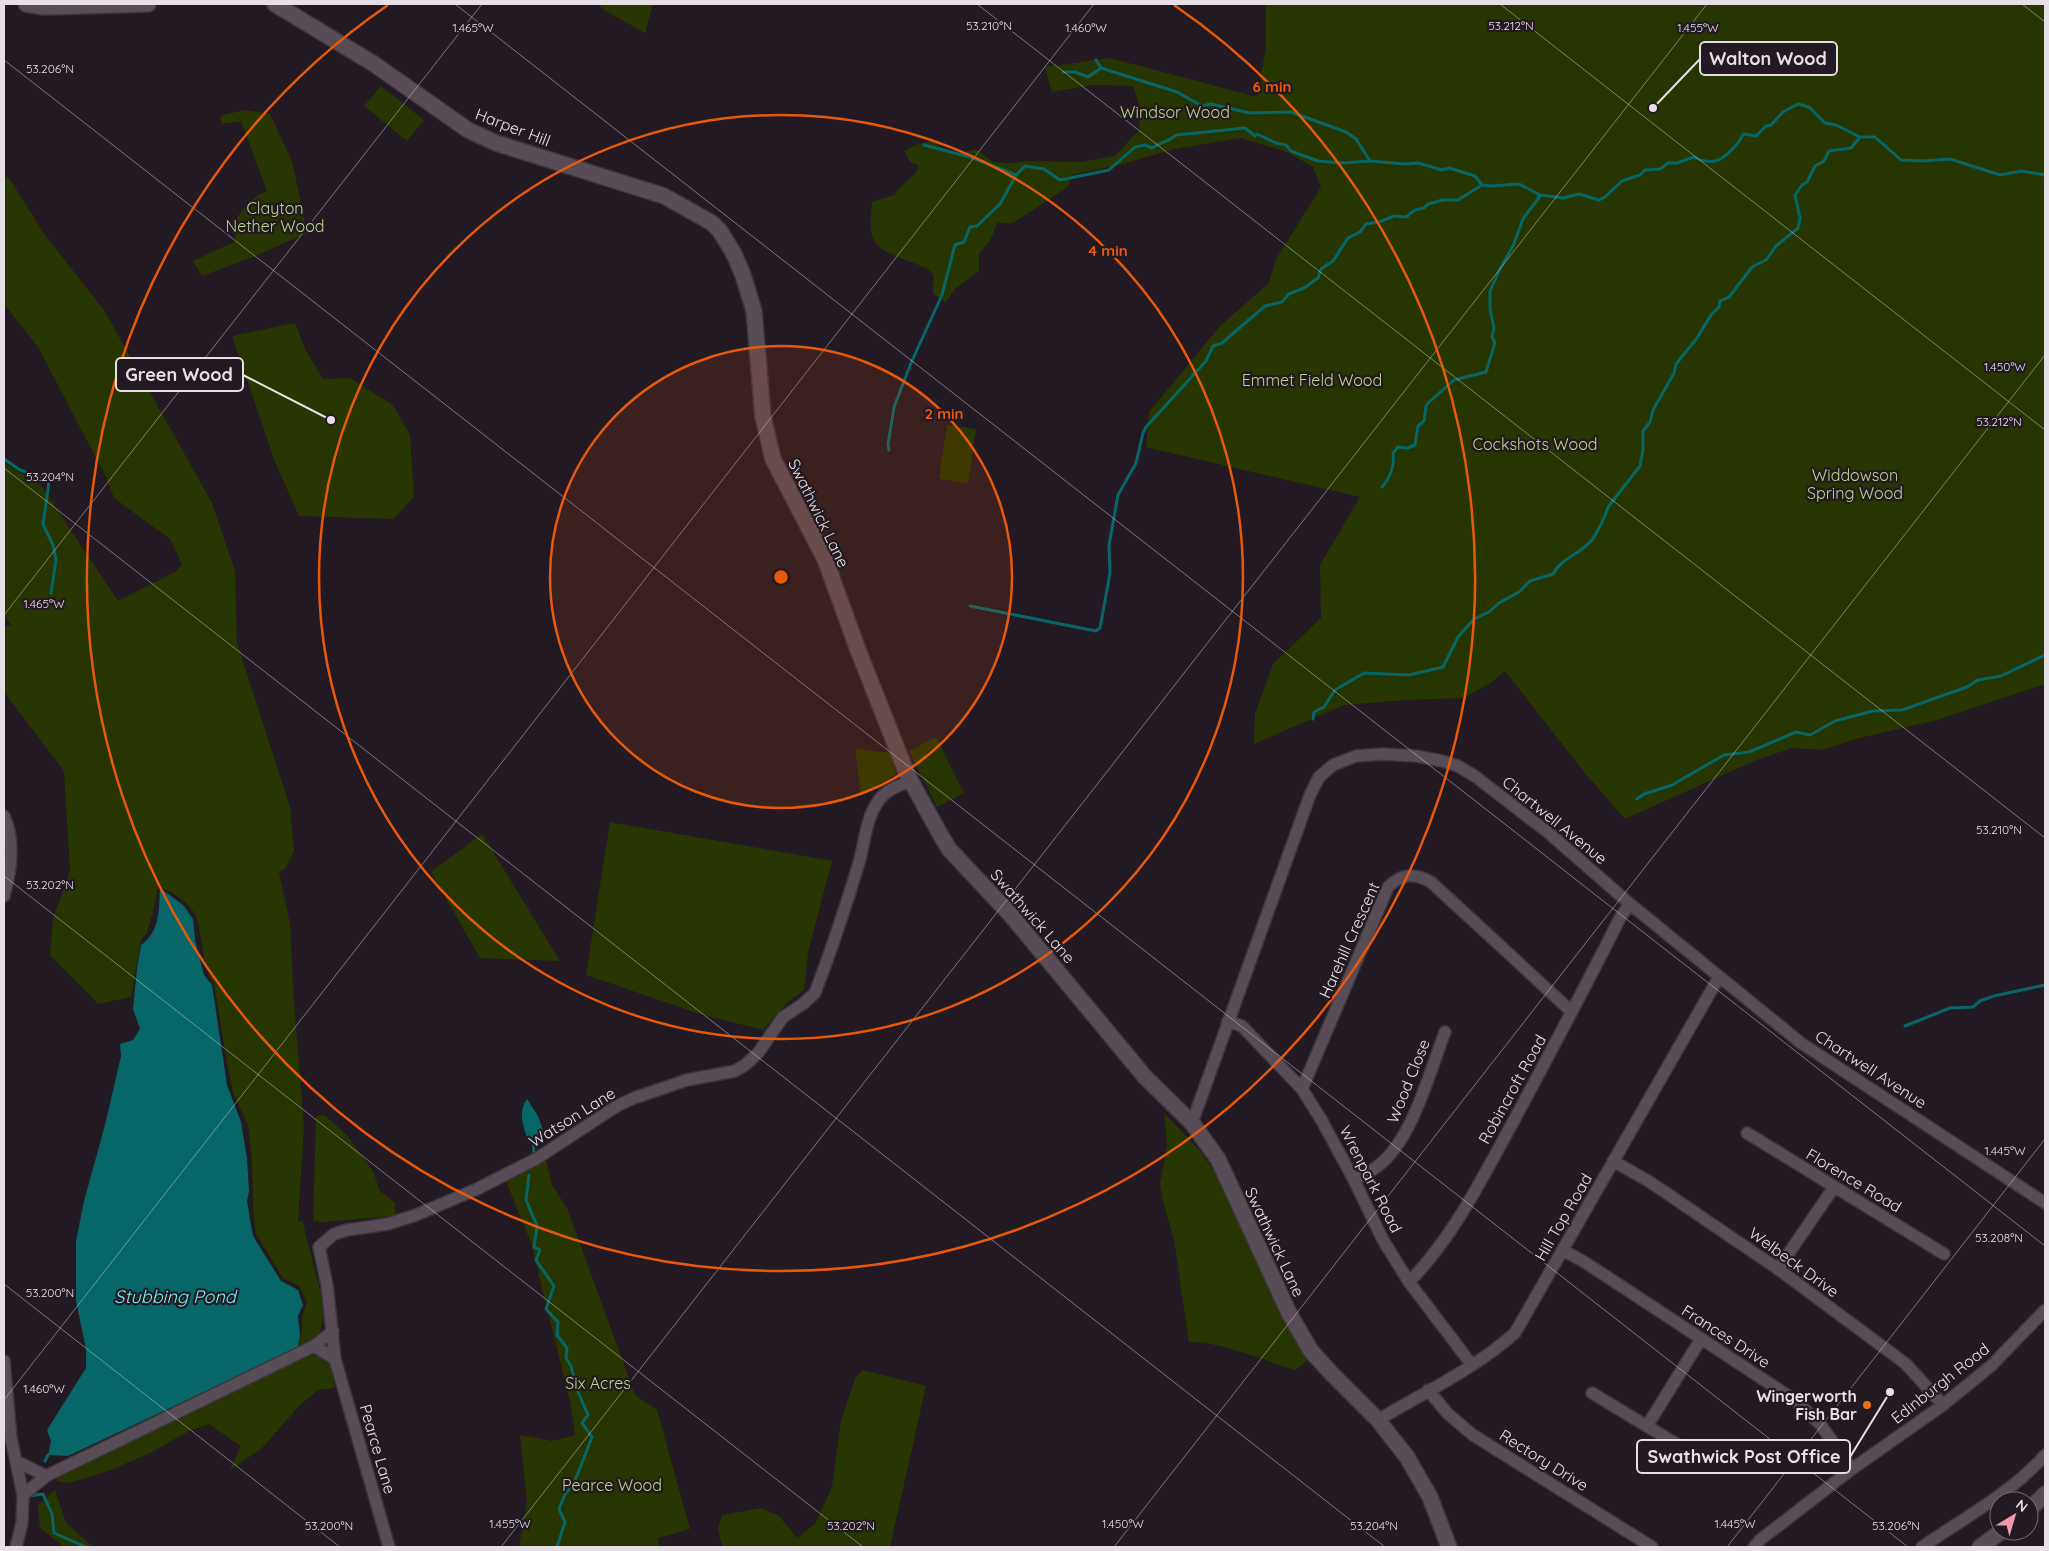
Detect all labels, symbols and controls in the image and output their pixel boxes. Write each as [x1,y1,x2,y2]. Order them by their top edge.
text: 53.210°N [966,18,1012,33]
text: 53.212°N [1488,18,1534,33]
text: 1.465°W [452,20,494,35]
text: 1.460°W [1065,20,1107,35]
text: 1.455°W [1677,20,1719,35]
callout: Walton Wood [1700,42,1837,75]
text: Walton Wood [1709,47,1827,70]
text: 53.206°N [26,61,74,76]
text: 6 min [1253,77,1291,96]
park label: Windsor Wood [1120,102,1230,122]
street label: Harper Hill [473,104,553,150]
park label: Clayton Nether Wood [225,198,325,236]
text: 4 min [1088,241,1128,260]
callout: Green Wood [116,358,243,391]
text: 1.450°W [1984,359,2026,374]
text: Green Wood [125,363,233,386]
park label: Emmet Field Wood [1242,370,1382,390]
text: 2 min [924,404,964,423]
text: 53.212°N [1976,414,2022,429]
park label: Cockshots Wood [1473,434,1598,454]
street label: Swathwick Lane [784,455,854,571]
park label: Widdowson Spring Wood [1807,465,1903,503]
text: 53.204°N [26,469,74,484]
centre of rings [772,568,790,586]
text: 1.465°W [23,596,65,611]
street label: Chartwell Avenue [1499,772,1611,868]
text: 53.210°N [1976,822,2022,837]
street label: Swathwick Lane [987,865,1079,967]
text: 53.202°N [26,877,74,892]
street label: Harehill Crescent [1314,879,1384,1001]
street label: Chartwell Avenue [1811,1025,1931,1113]
street label: Robincroft Road [1474,1031,1550,1147]
street label: Wood Close [1382,1036,1434,1126]
street label: Watson Lane [525,1083,619,1151]
street label: Wrenpark Road [1335,1122,1407,1236]
text: 1.445°W [1984,1143,2026,1158]
street label: Florence Road [1803,1144,1905,1216]
street label: Hill Top Road [1530,1170,1596,1264]
street label: Swathwick Lane [1241,1184,1309,1300]
street label: Welbeck Drive [1745,1223,1843,1301]
text: 53.208°N [1975,1230,2023,1245]
text: 53.200°N [26,1285,74,1300]
water label: Stubbing Pond [114,1285,238,1308]
street label: Frances Drive [1678,1300,1774,1372]
street label: Edinburgh Road [1887,1338,1993,1428]
park label: Six Acres [565,1373,631,1393]
text: 1.460°W [23,1381,65,1396]
place label: Wingerworth Fish Bar [1756,1386,1857,1424]
marker: Wingerworth Fish Bar [1861,1399,1873,1411]
street label: Pearce Lane [356,1402,400,1496]
street label: Rectory Drive [1496,1425,1592,1495]
callout: Swathwick Post Office [1637,1440,1850,1473]
text: Swathwick Post Office [1647,1445,1841,1468]
park label: Pearce Wood [562,1475,662,1495]
north arrow [1989,1491,2039,1541]
text: N [2012,1495,2032,1516]
text: 1.455°W [489,1516,531,1531]
text: 1.450°W [1102,1516,1144,1531]
text: 1.445°W [1714,1516,1756,1531]
text: 53.200°N [305,1518,353,1533]
text: 53.202°N [827,1518,875,1533]
text: 53.204°N [1350,1518,1398,1533]
text: 53.206°N [1872,1518,1920,1533]

